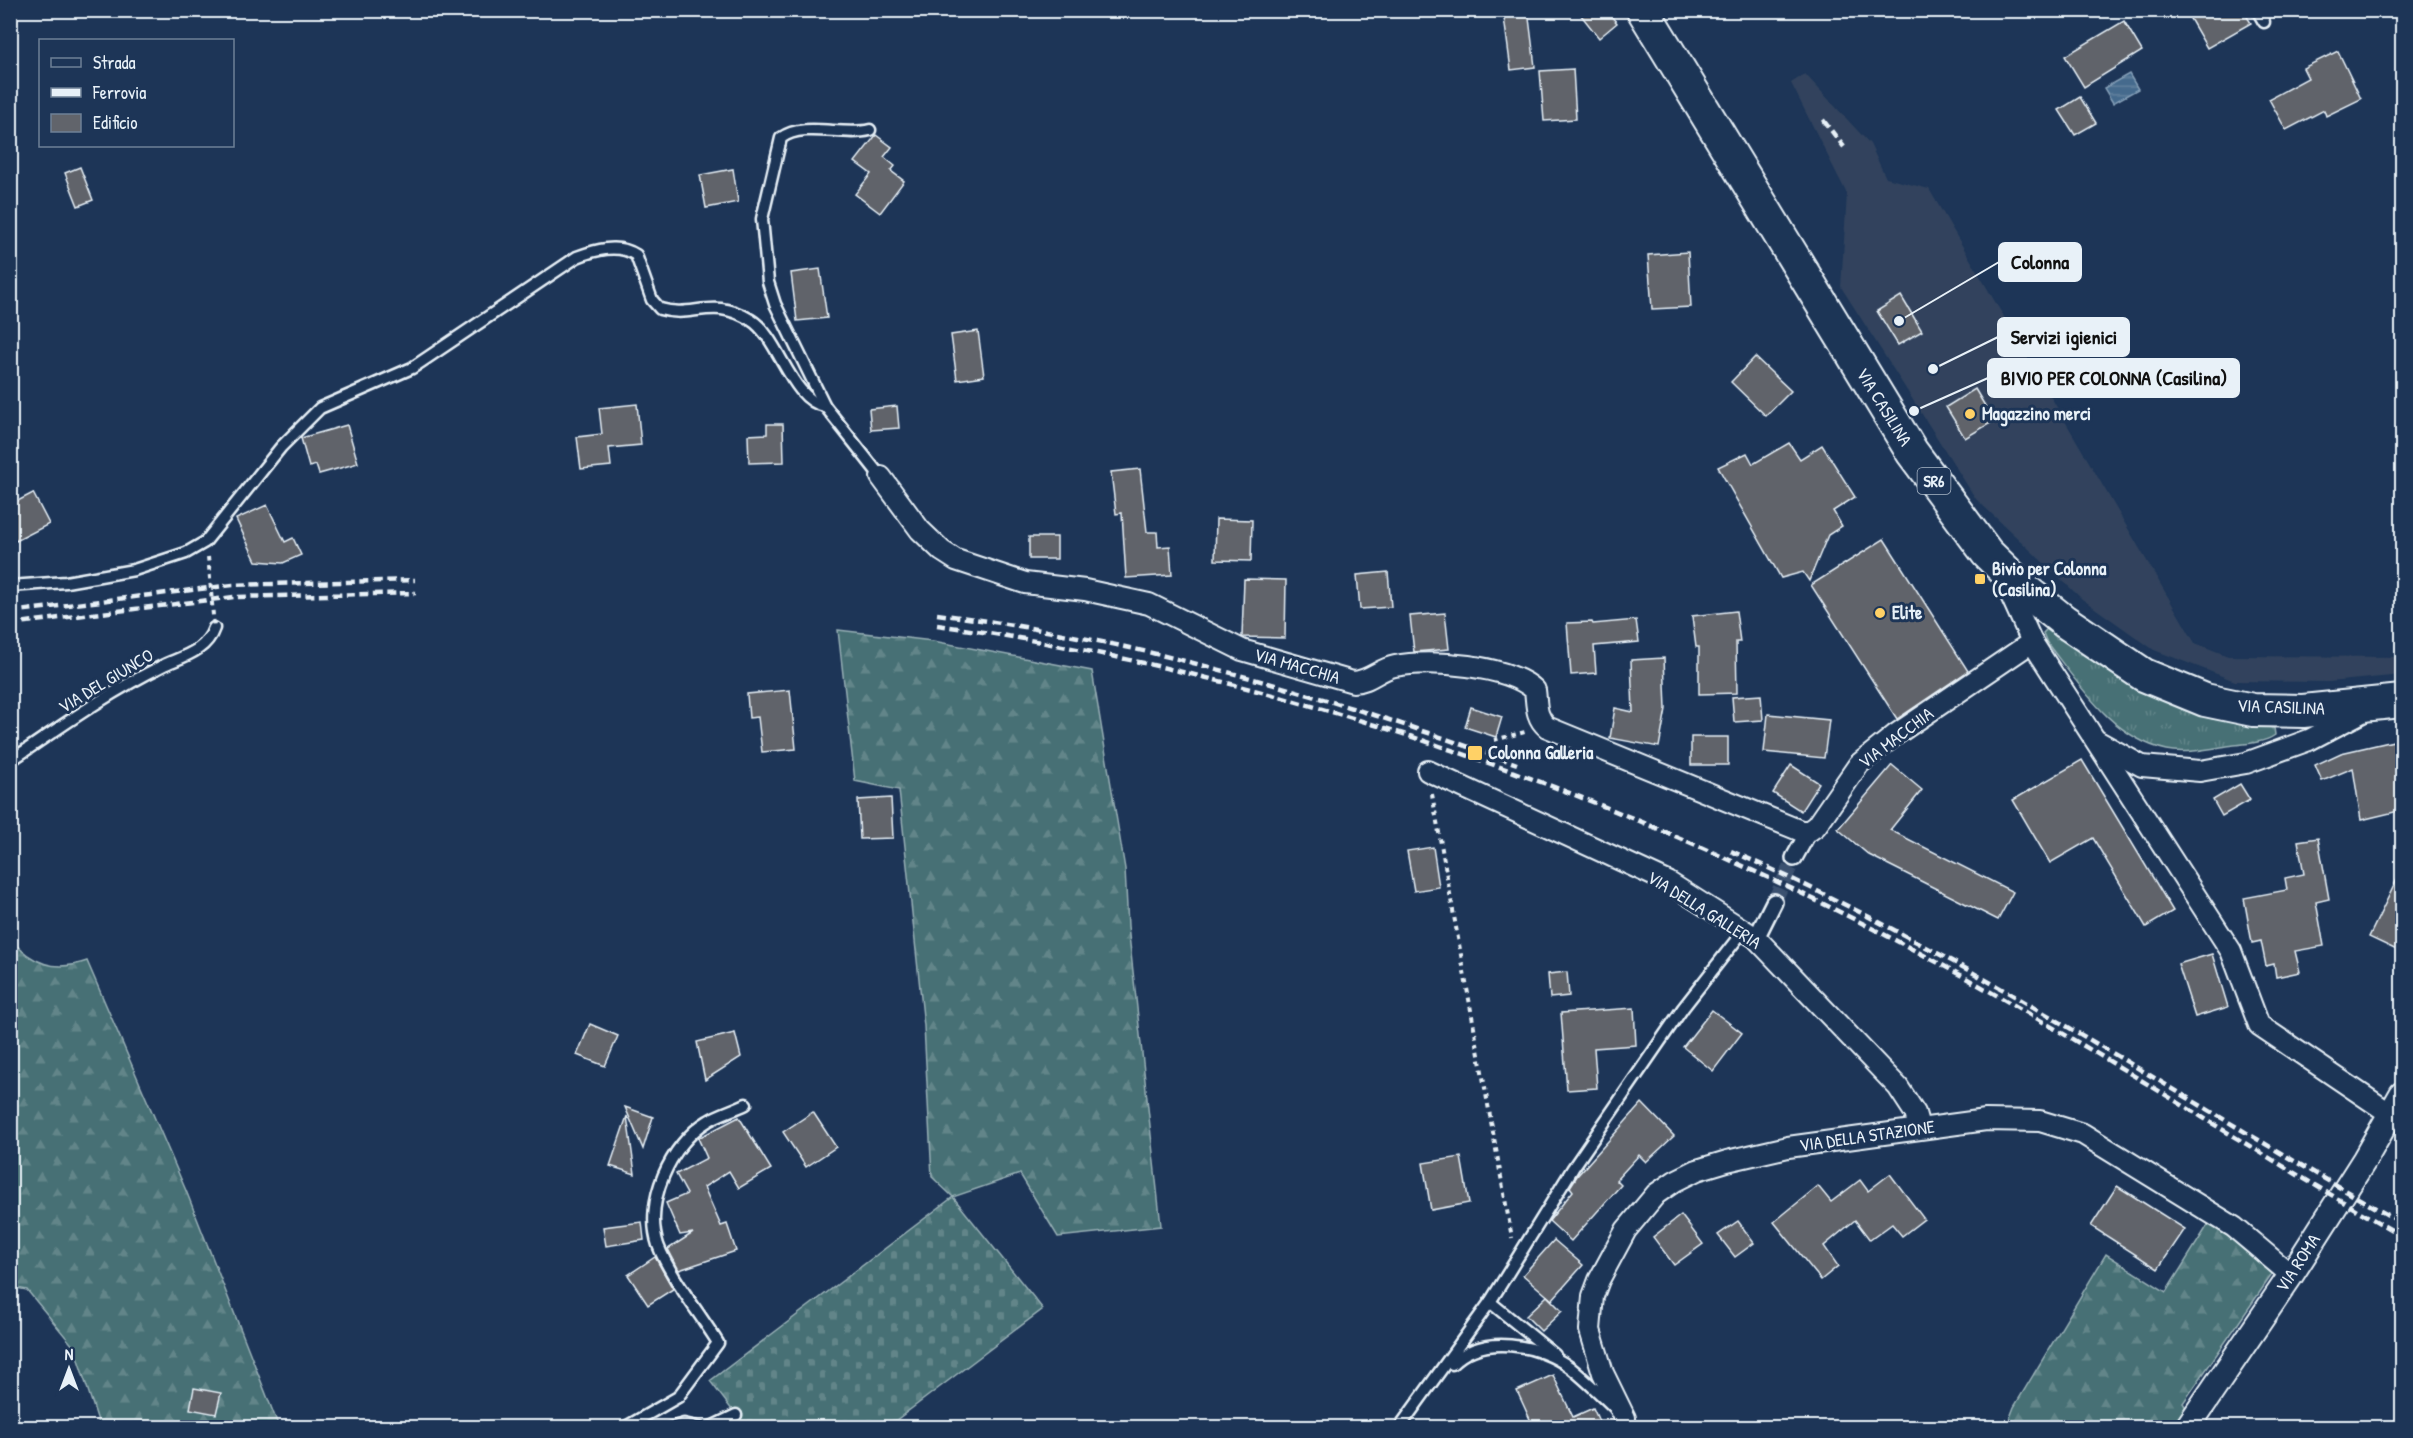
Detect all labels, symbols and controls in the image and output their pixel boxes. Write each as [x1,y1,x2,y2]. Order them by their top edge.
legend [39,39,234,147]
text: Strada [93,50,136,75]
text: Ferrovia [92,80,146,105]
text: Edificio [93,110,137,135]
callout: Colonna [1999,243,2081,281]
text: Colonna [2011,248,2069,275]
callout: Servizi igienici [1998,318,2129,356]
text: Servizi igienici [2011,323,2117,351]
callout: BIVIO PER COLONNA (Casilina) [1988,359,2239,397]
street label: VIA CASILINA [1851,363,1918,451]
text: BIVIO PER COLONNA (Casilina) [2001,364,2227,391]
place label: Magazzino merci [1982,401,2091,427]
marker: Magazzino merci [1963,407,1977,421]
road number: SR6 [1918,468,1950,494]
place label: Bivio per Colonna (Casilina) [1992,556,2107,602]
marker: Bivio per Colonna (Casilina) [1973,572,1987,586]
place label: Elite [1892,600,1923,625]
marker: Elite [1873,606,1887,620]
street label: VIA MACCHIA [1251,641,1343,690]
street label: VIA DEL GIUNCO [54,642,158,719]
street label: VIA CASILINA [2237,692,2325,721]
street label: VIA MACCHIA [1853,701,1939,774]
place label: Colonna Galleria [1488,740,1594,765]
marker: Colonna Galleria [1466,744,1484,762]
street label: VIA DELLA GALLERIA [1642,865,1766,955]
street label: VIA DELLA STAZIONE [1798,1114,1936,1157]
street label: VIA ROMA [2269,1229,2326,1297]
north arrow [39,1339,99,1399]
text: N [65,1343,74,1365]

